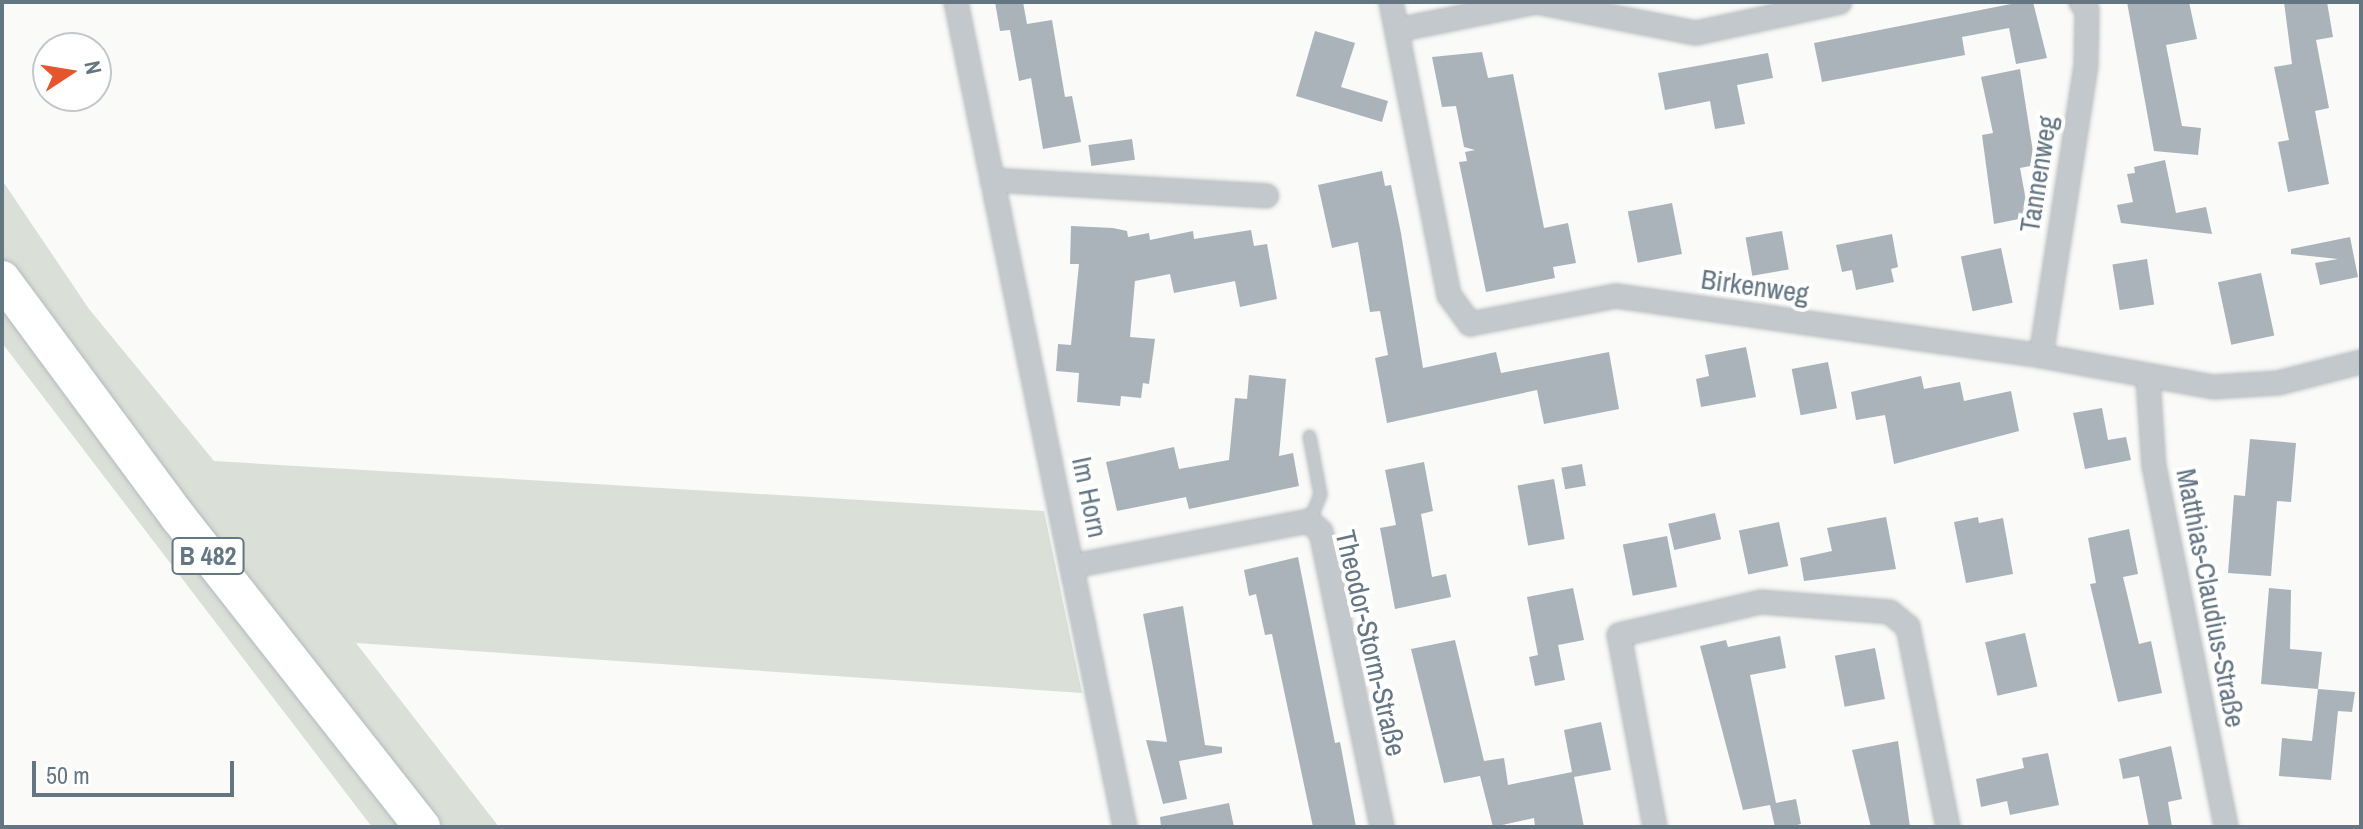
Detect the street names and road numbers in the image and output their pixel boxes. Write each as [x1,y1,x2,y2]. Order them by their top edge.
street label: Tannenweg [2012,113,2064,235]
street label: Birkenweg [1699,262,1811,310]
street label: Im Horn [1065,454,1115,540]
street label: Matthias-Claudius-Straße [2169,466,2253,730]
street label: Theodor-Storm-Straße [1329,527,1413,759]
road number: B 482 [170,534,246,578]

